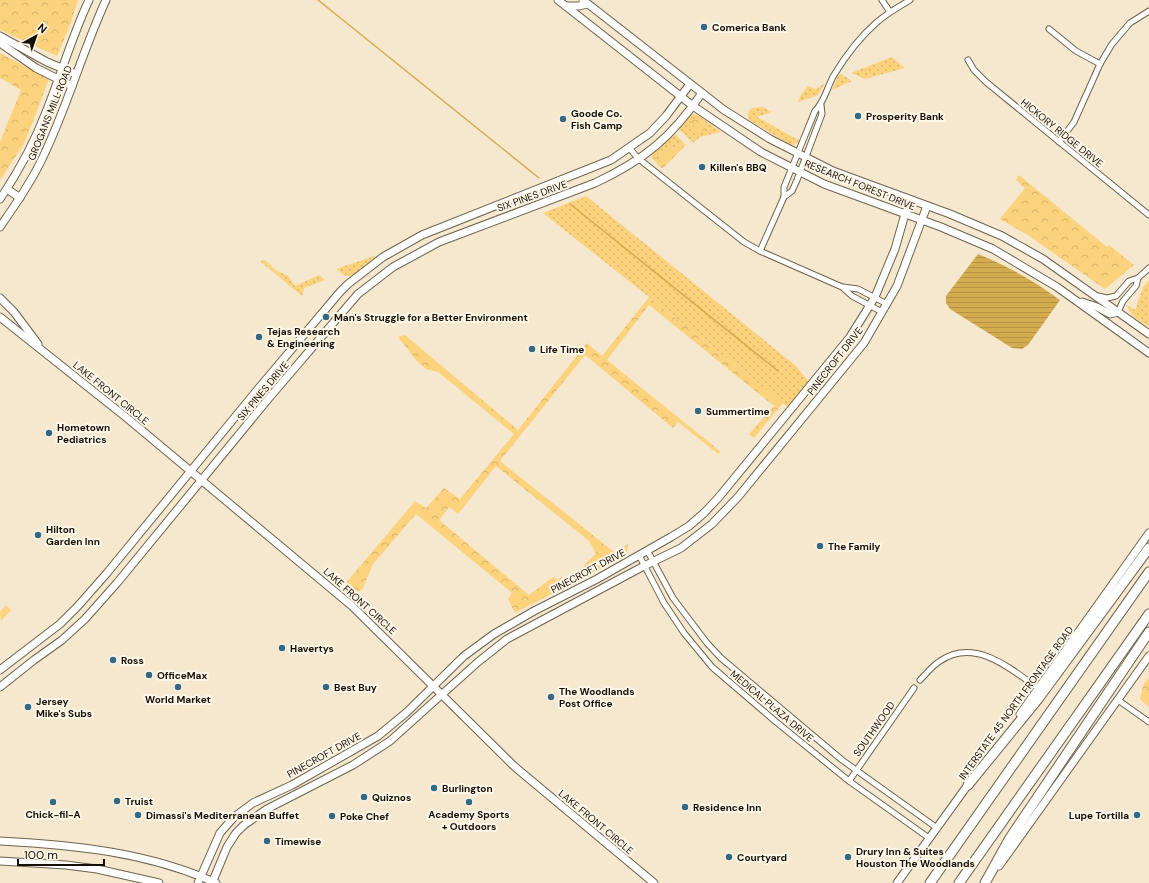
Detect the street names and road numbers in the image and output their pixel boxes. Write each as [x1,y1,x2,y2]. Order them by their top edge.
street label: GROGANS MILL ROAD [25,63,75,162]
street label: HICKORY RIDGE DRIVE [1018,96,1106,170]
street label: RESEARCH FOREST DRIVE [803,157,918,213]
street label: SIX PINES DRIVE [495,177,569,215]
street label: PINECROFT DRIVE [804,324,866,398]
street label: LAKE FRONT CIRCLE [70,358,152,428]
street label: SIX PINES DRIVE [234,358,292,423]
street label: PINECROFT DRIVE [548,546,628,596]
street label: LAKE FRONT CIRCLE [321,565,399,637]
street label: INTERSTATE 45 NORTH FRONTAGE ROAD [956,624,1076,782]
street label: MEDICAL PLAZA DRIVE [728,667,817,745]
street label: SOUTHWOOD [850,699,898,759]
street label: PINECROFT DRIVE [285,729,364,781]
street label: LAKE FRONT CIRCLE [556,787,636,857]

